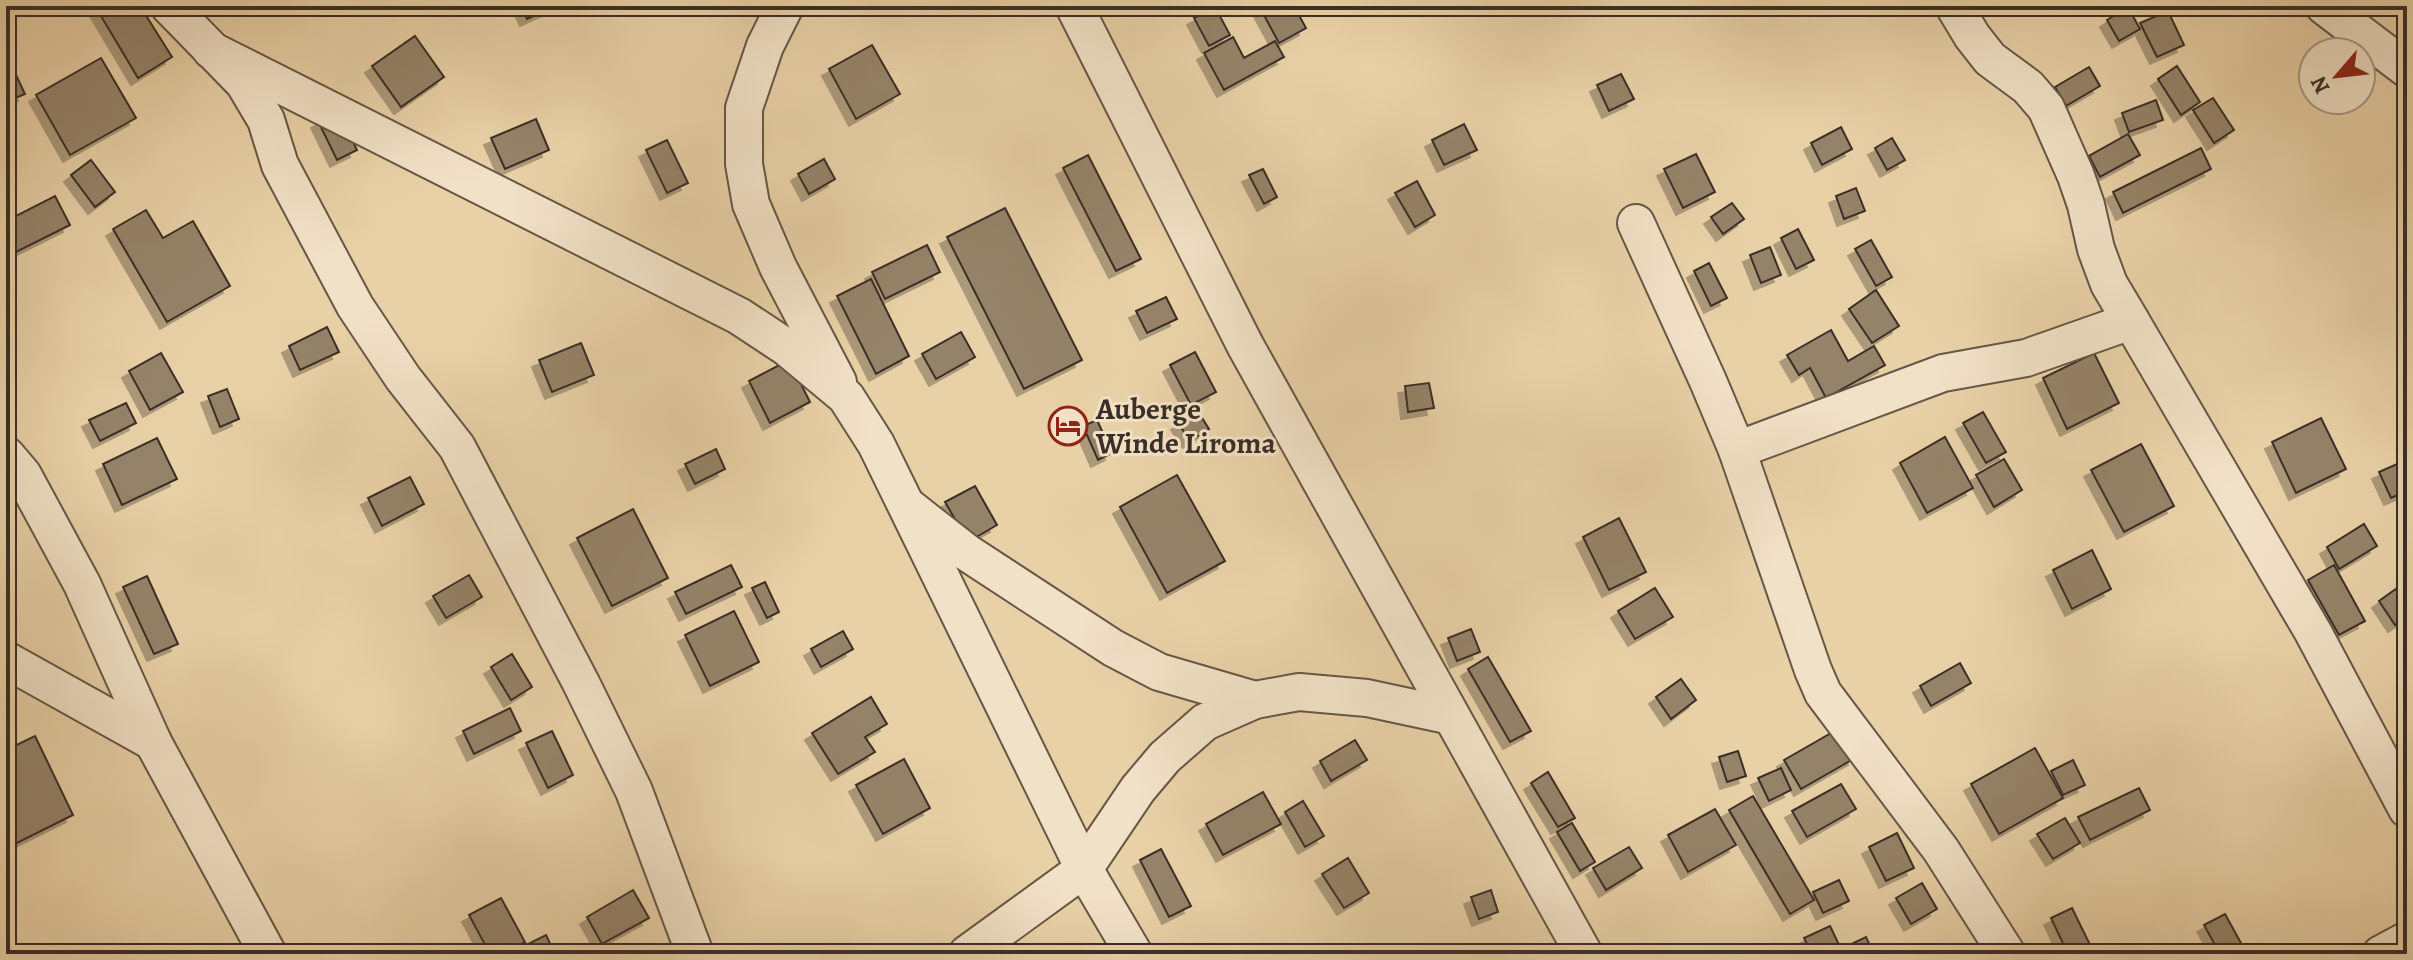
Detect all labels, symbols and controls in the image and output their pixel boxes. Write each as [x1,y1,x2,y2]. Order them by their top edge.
north arrow [2297,36,2377,116]
text: N [2303,71,2337,99]
place label: Auberge Winde Liroma [1095,389,1277,463]
hotel icon: Auberge Winde Liroma [1047,405,1089,447]

